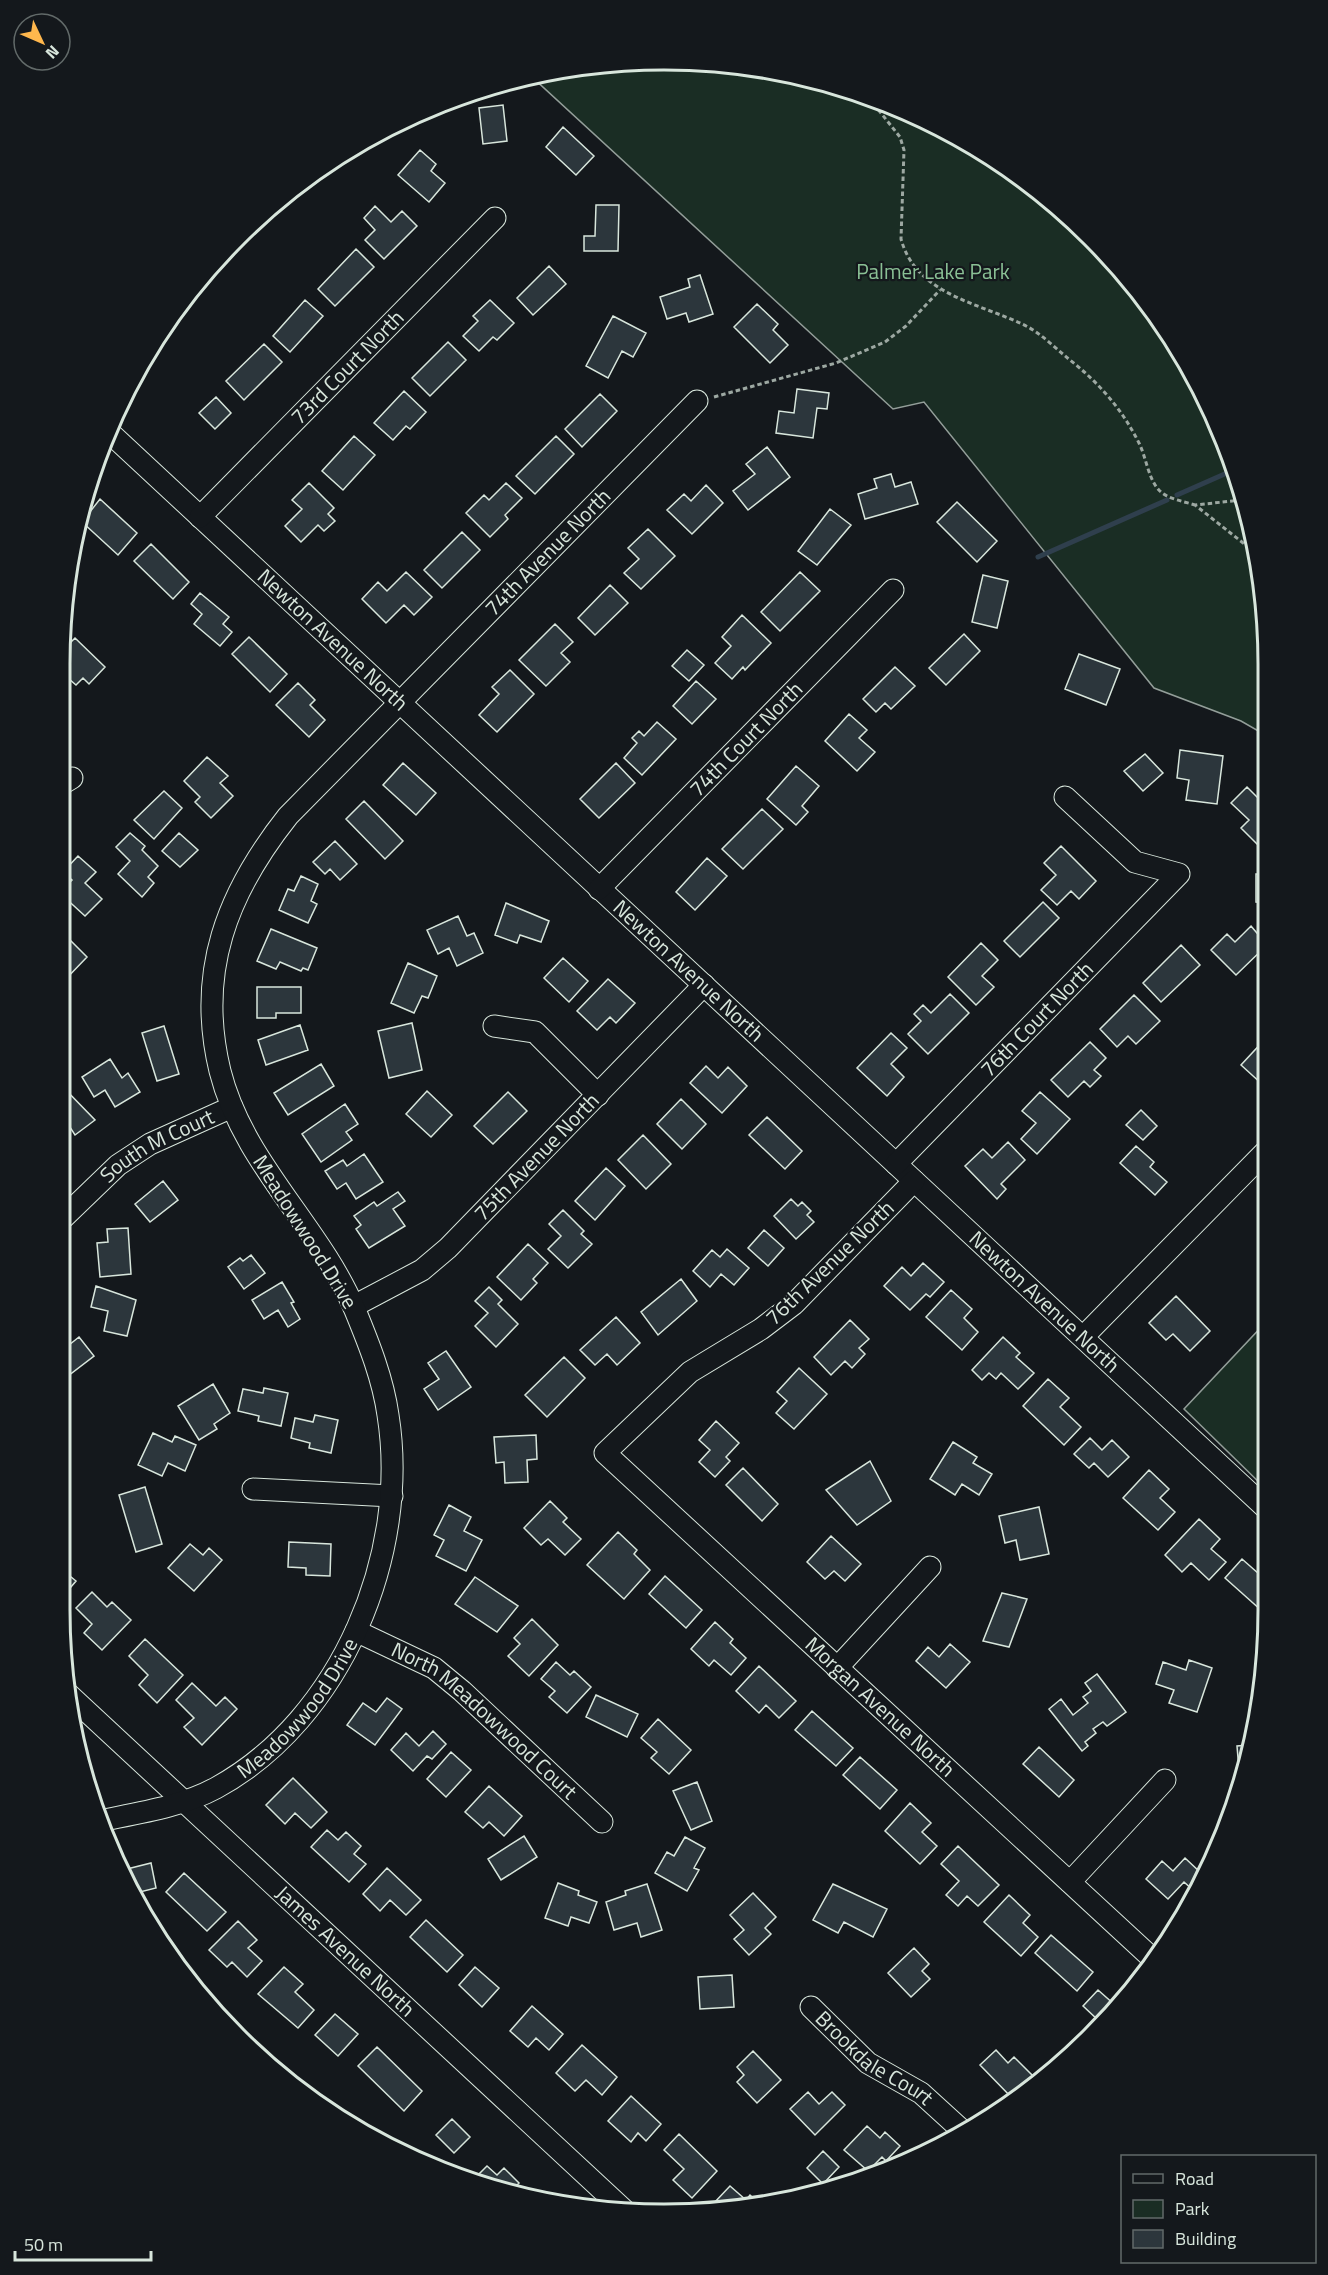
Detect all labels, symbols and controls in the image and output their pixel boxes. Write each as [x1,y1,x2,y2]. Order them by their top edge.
north arrow [12,12,72,72]
text: N [40,40,65,65]
park label: Palmer Lake Park [856,255,1010,287]
street label: 73rd Court North [283,302,411,431]
street label: 74th Avenue North [477,480,618,623]
street label: Newton Avenue North [250,561,416,718]
street label: 74th Court North [681,674,810,804]
street label: Newton Avenue North [606,892,772,1049]
street label: 76th Court North [972,954,1100,1084]
street label: 75th Avenue North [466,1085,606,1228]
street label: South M Court [92,1100,220,1190]
street label: Meadowwood Drive [246,1148,366,1315]
street label: 76th Avenue North [758,1192,901,1332]
street label: Newton Avenue North [962,1223,1128,1380]
street label: Morgan Avenue North [798,1629,963,1784]
street label: Meadowwood Drive [230,1632,365,1786]
street label: North Meadowwood Court [386,1633,586,1807]
street label: James Avenue North [269,1877,423,2024]
street label: Brookdale Court [808,2003,942,2113]
legend [1121,2155,1316,2263]
text: Road [1175,2165,1214,2192]
text: Park [1175,2195,1210,2222]
scale bar [15,2224,152,2262]
text: Building [1175,2225,1236,2252]
text: 50 m [24,2231,63,2258]

